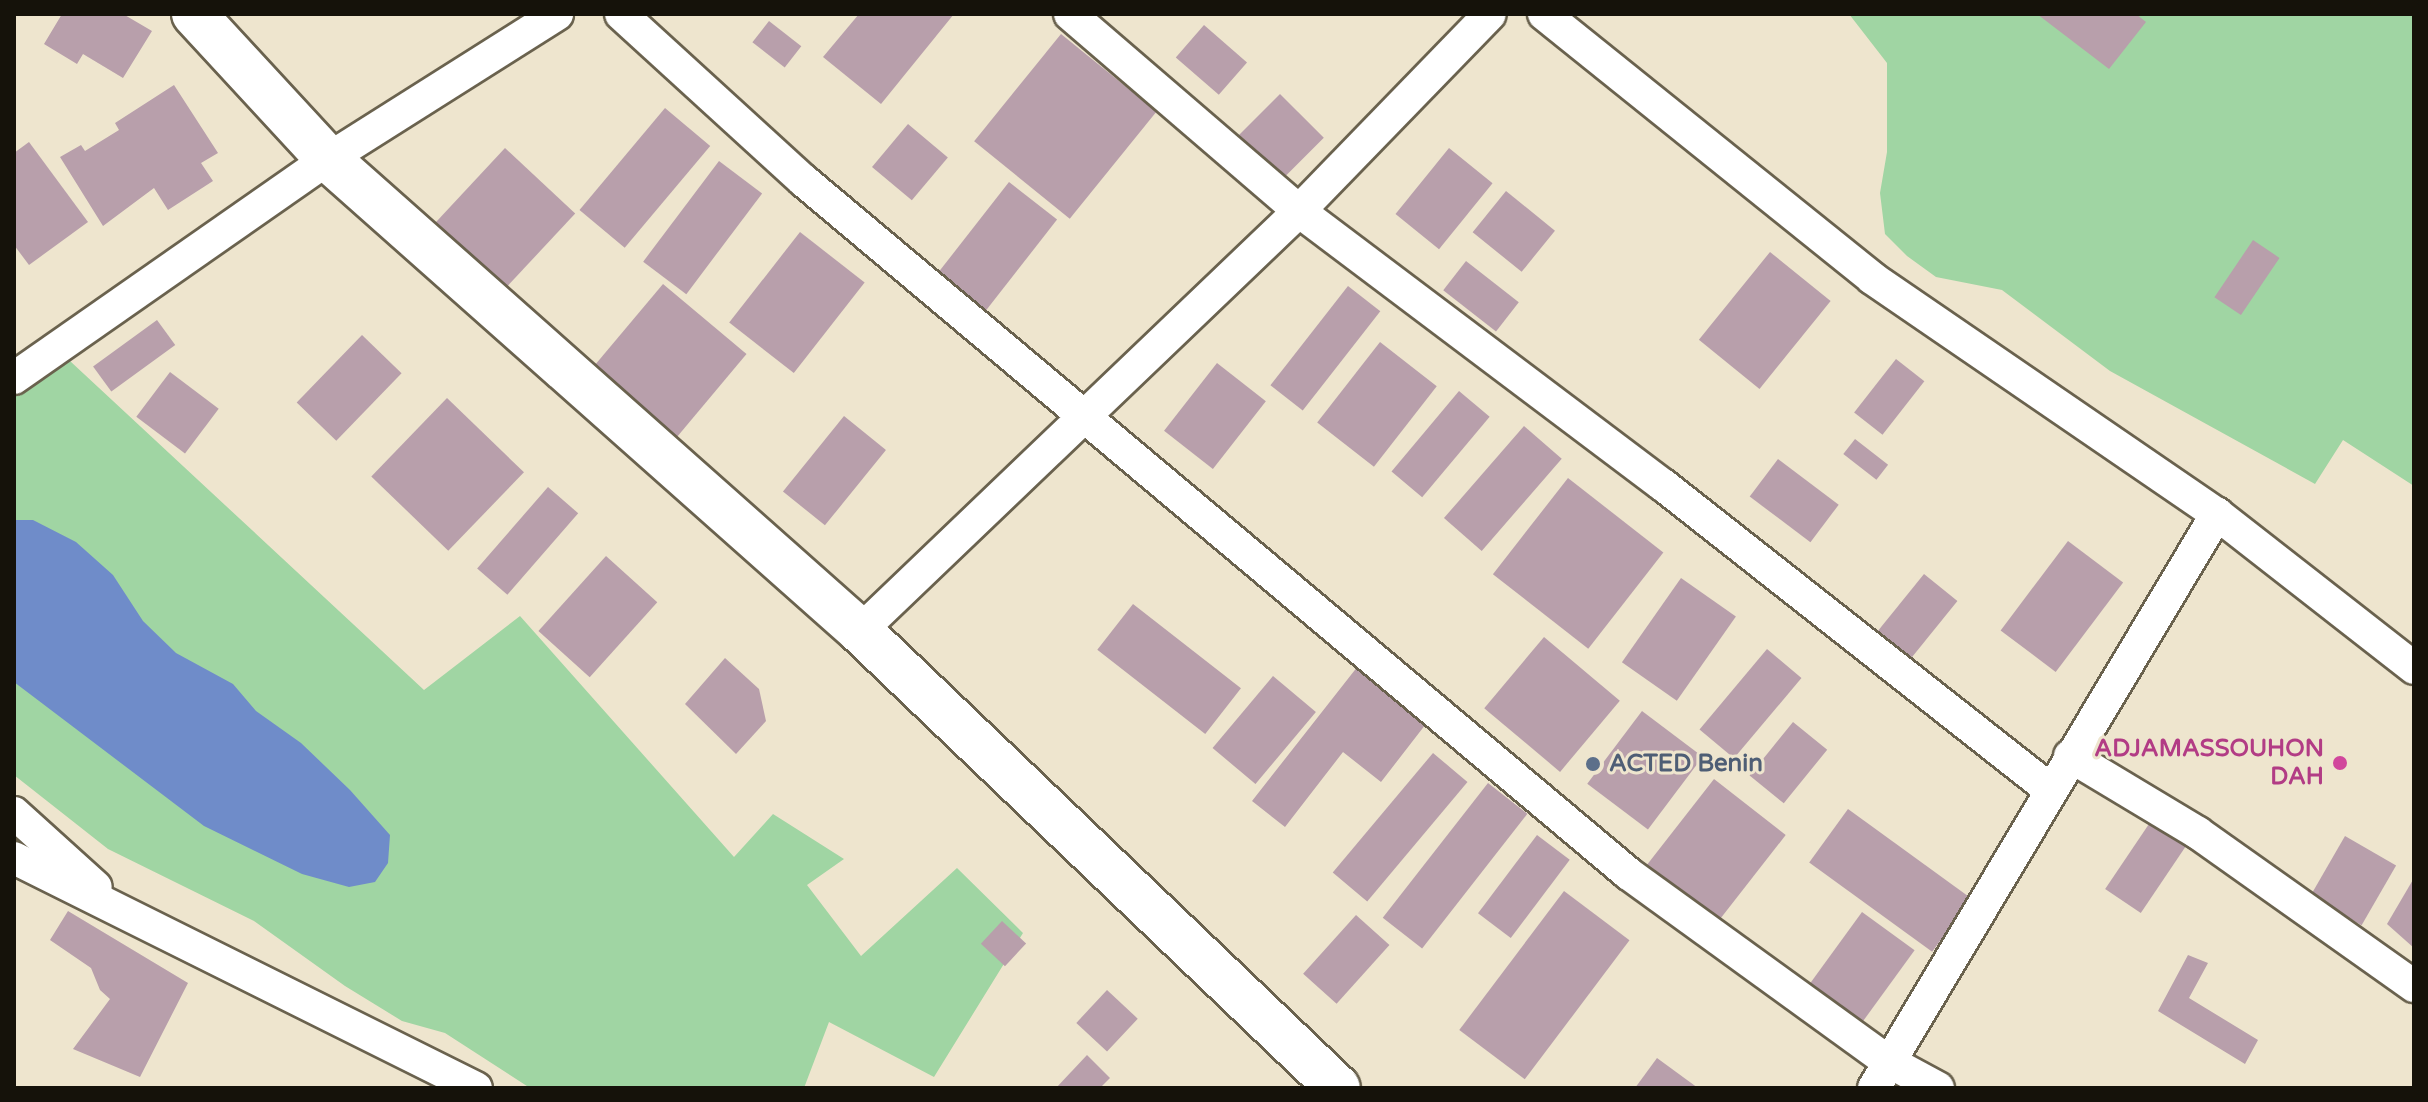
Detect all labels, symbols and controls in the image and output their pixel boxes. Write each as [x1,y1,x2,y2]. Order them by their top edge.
place label: ADJAMASSOUHON DAH [2094,735,2324,791]
place label: ACTED Benin [1609,750,1763,778]
marker: ADJAMASSOUHON DAH [2331,754,2349,772]
marker: ACTED Benin [1584,755,1602,773]

